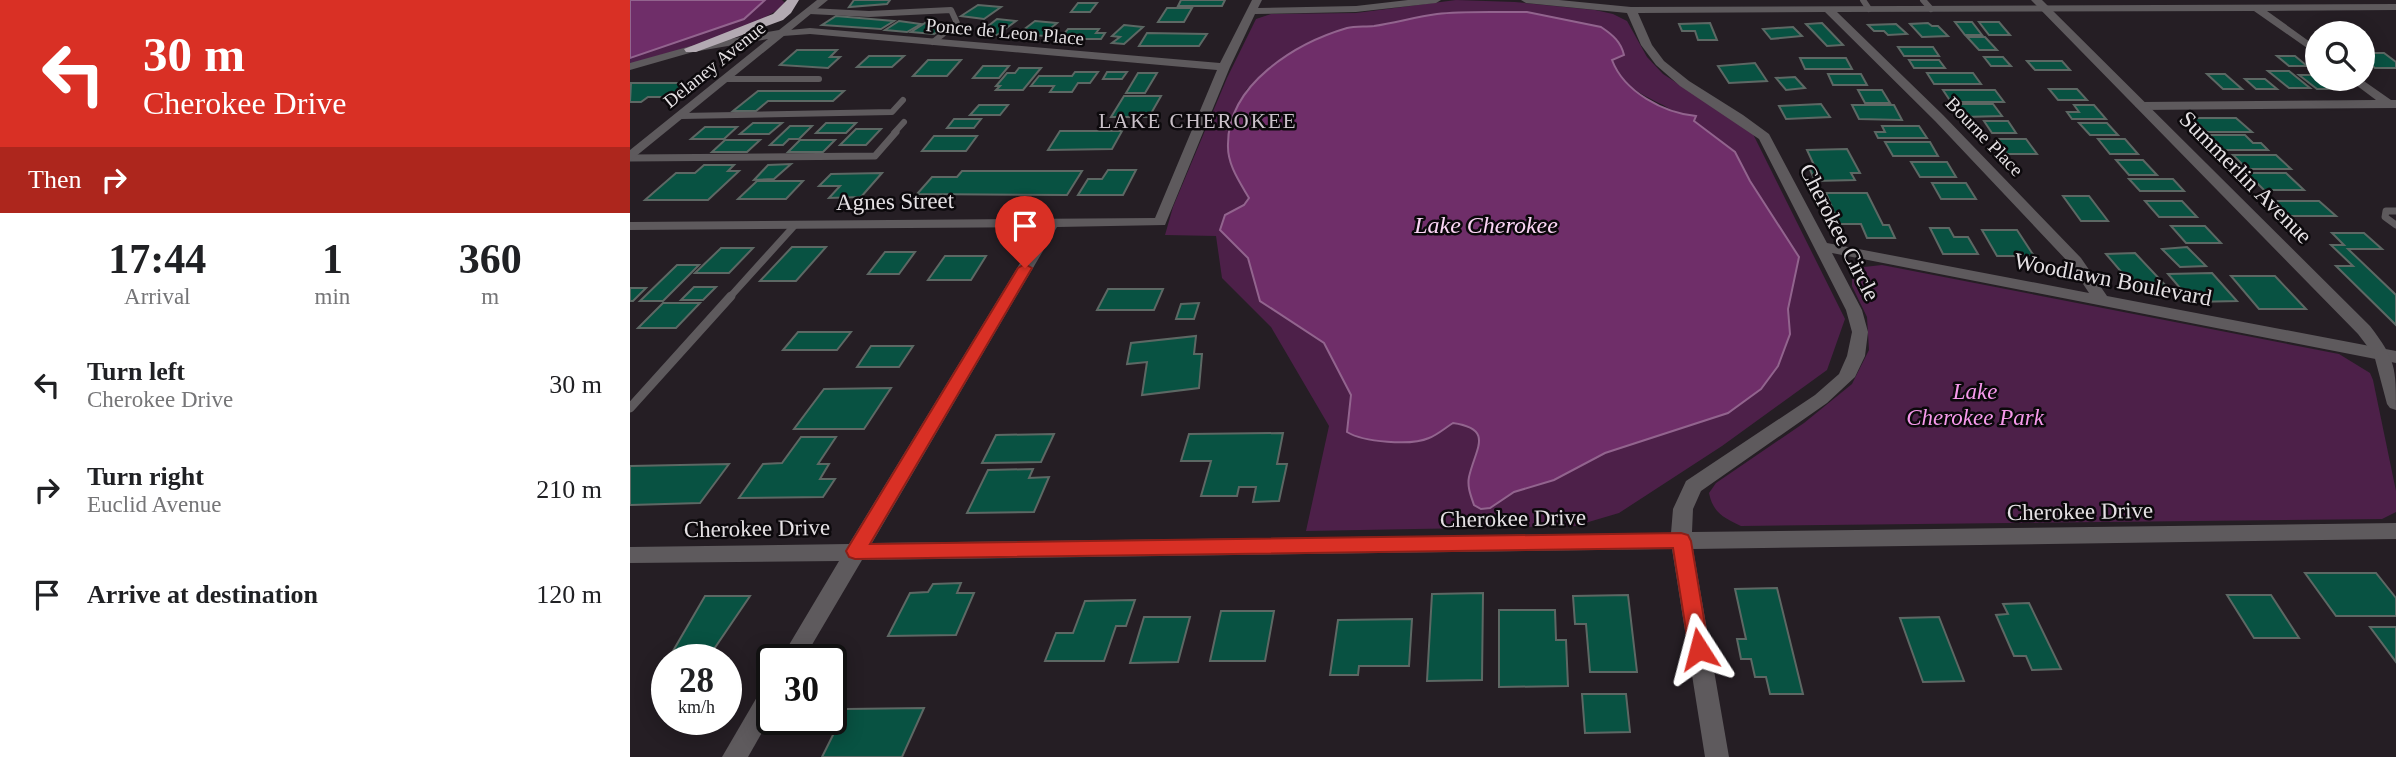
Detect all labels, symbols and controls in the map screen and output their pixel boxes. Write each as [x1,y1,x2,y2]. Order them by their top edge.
street label: Ponce de Leon Place [925,14,1085,49]
street label: Delaney Avenue [659,17,769,112]
map controls [2305,21,2375,91]
button: search [2305,21,2375,91]
text: 30 m [143,27,245,82]
icon: left [28,28,119,119]
text: Cherokee Drive [143,85,346,121]
street label: Bourne Place [1942,92,2028,180]
street label: Summerlin Avenue [2174,106,2317,249]
district label: LAKE CHEROKEE [1098,109,1298,133]
street label: Cherokee Circle [1794,160,1885,305]
icon: right [95,161,133,199]
text: Then [28,165,81,194]
street label: Agnes Street [836,188,955,215]
pin [995,196,1055,268]
icon: arrive [1006,207,1044,245]
water label: Lake Cherokee [1413,212,1558,238]
text: 17:44 [108,236,206,282]
text: 1 [322,236,343,282]
text: 360 [459,236,522,282]
street label: Woodlawn Boulevard [2012,248,2214,311]
text: Arrival [124,284,191,309]
text: min [315,284,350,309]
text: m [481,284,499,309]
text: Turn left [87,357,185,386]
icon: left [28,366,66,404]
text: 30 m [549,370,602,399]
park label: Lake Cherokee Park [1906,379,2045,430]
text: Cherokee Drive [87,387,233,412]
text: Turn right [87,462,204,491]
icon: right [28,471,66,509]
text: 210 m [536,475,602,504]
text: Euclid Avenue [87,492,221,517]
street label: Cherokee Drive [2007,498,2153,525]
street label: Cherokee Drive [1440,505,1586,532]
street label: Cherokee Drive [684,515,830,542]
icon: arrive [28,576,66,614]
text: Arrive at destination [87,580,318,609]
text: 120 m [536,580,602,609]
position arrow [1662,612,1736,686]
speed limit sign: 30 [756,644,847,735]
text: 28 [679,661,714,700]
text: km/h [678,697,715,717]

